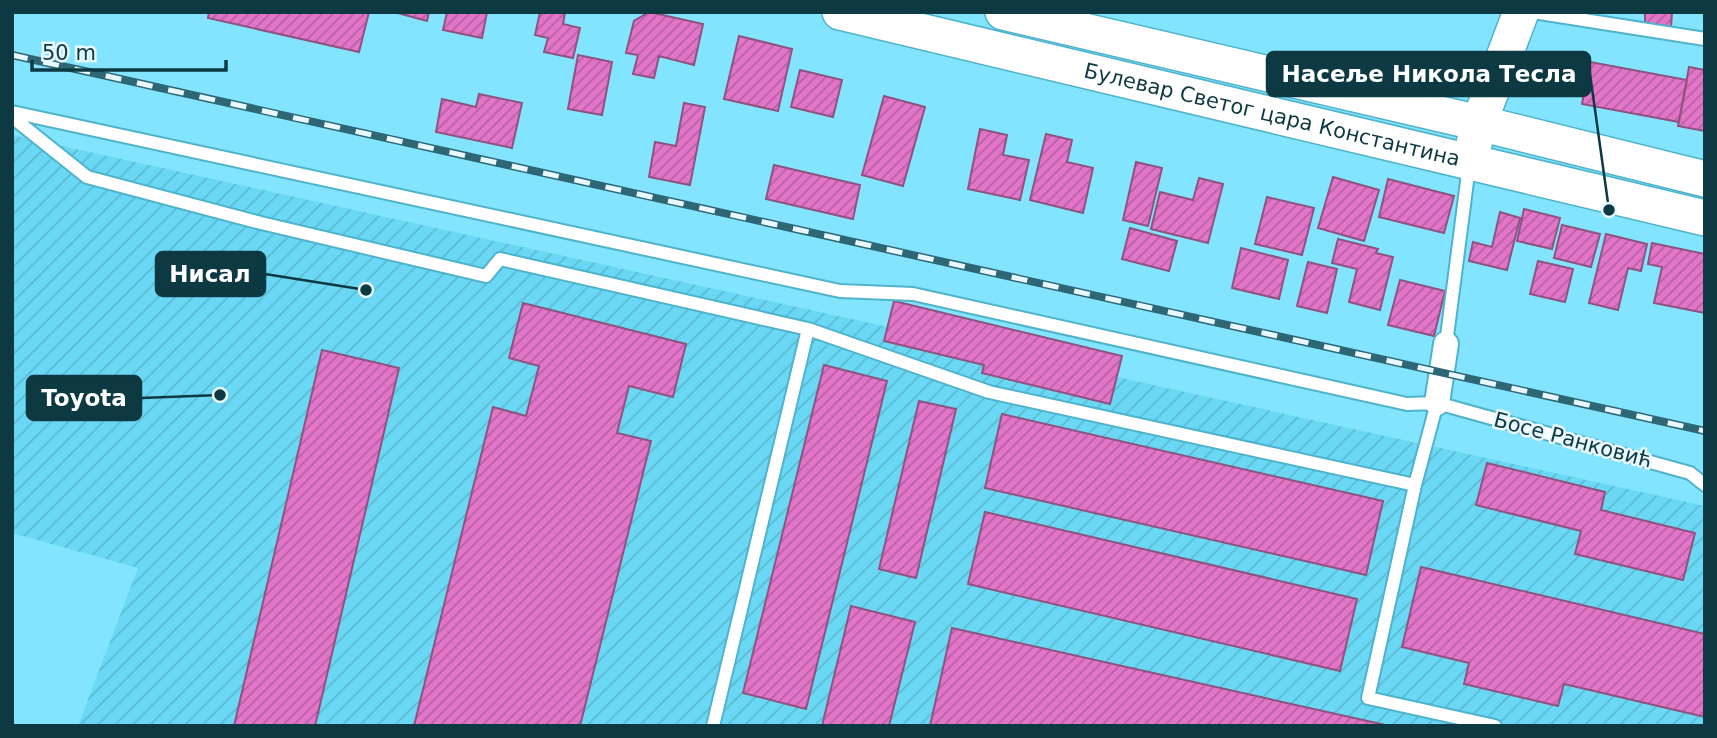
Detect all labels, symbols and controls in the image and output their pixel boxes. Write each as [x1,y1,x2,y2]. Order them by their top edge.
scale bar [32,28,226,72]
text: 50 m [42,41,96,65]
callout: Насеље Никола Тесла [1267,52,1590,96]
street label: Булевар Светог цара Константина [1081,58,1462,171]
text: Насеље Никола Тесла [1282,61,1576,87]
callout: Нисал [156,252,265,296]
text: Нисал [169,261,251,287]
callout: Toyota [27,376,141,420]
text: Toyota [41,385,127,411]
street label: Босе Ранковић [1491,407,1655,473]

